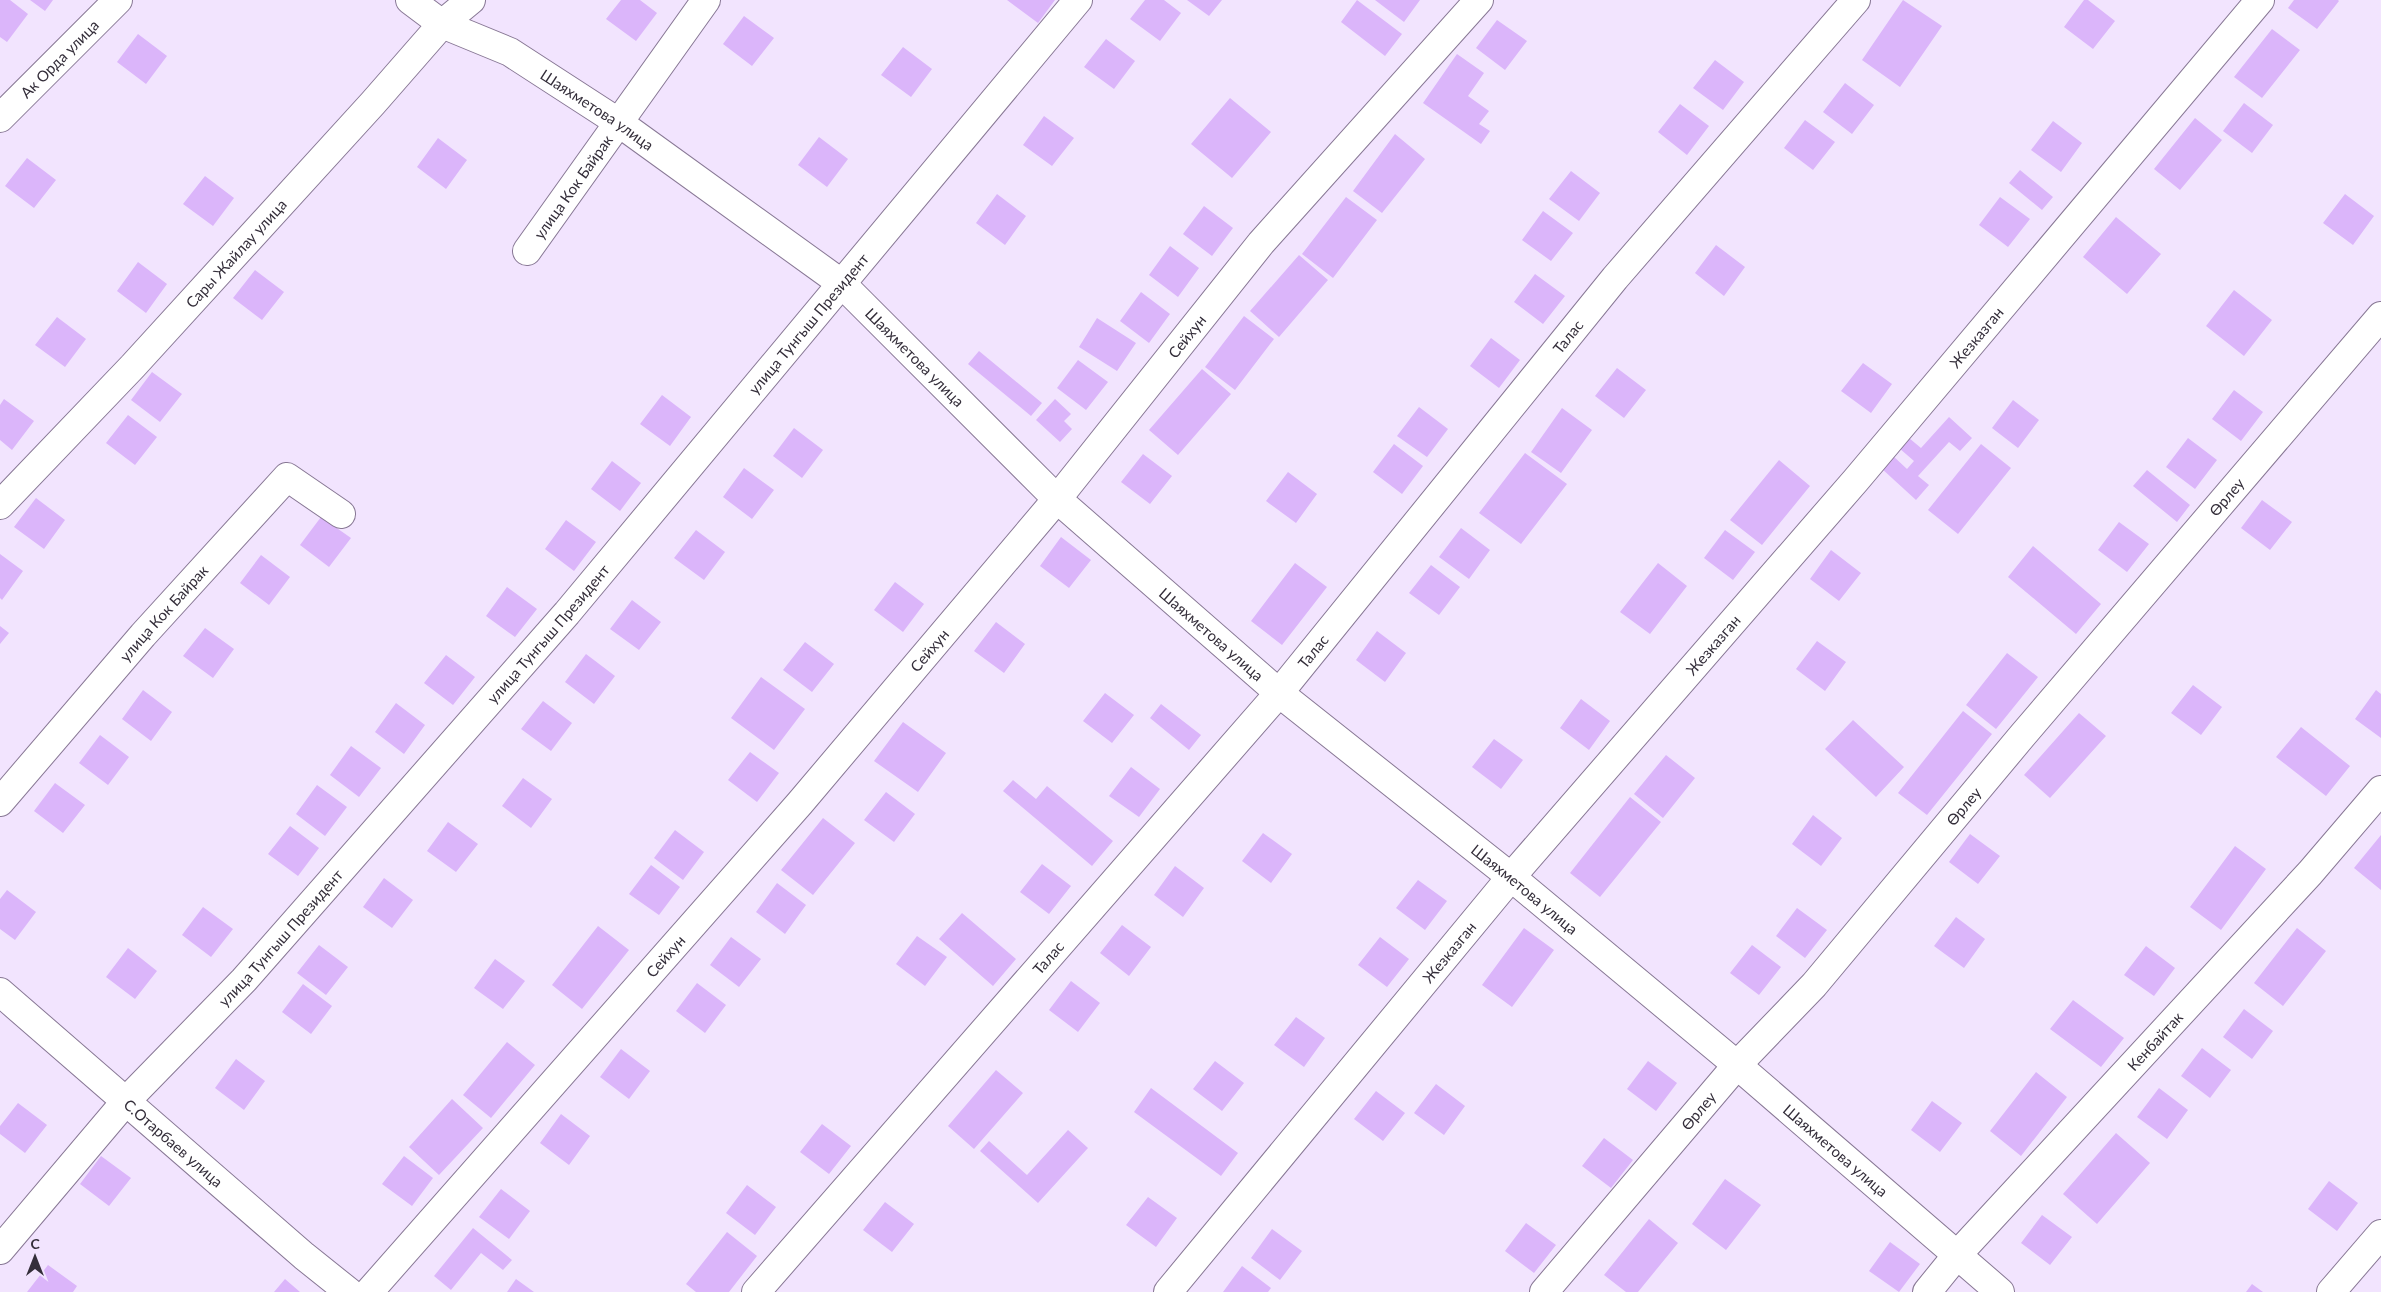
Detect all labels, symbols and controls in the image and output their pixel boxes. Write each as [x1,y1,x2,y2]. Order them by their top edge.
street label: Ак Орда улица [17,16,102,101]
street label: Шаяхметова улица [537,65,657,154]
street label: улица Кок Байрак [530,131,616,242]
street label: Сары Жайлау улица [182,195,290,311]
street label: улица Тунгыш Президент [745,249,872,397]
street label: Жезказган [1946,303,2007,371]
street label: Шаяхметова улица [862,304,968,410]
street label: Сейхун [1164,311,1209,361]
street label: Талас [1549,316,1587,357]
street label: Өрлеу [2205,474,2248,520]
street label: улица Тунгыш Президент [483,560,613,707]
street label: улица Кок Байрак [116,561,212,665]
street label: Шаяхметова улица [1156,584,1267,684]
street label: Жезказган [1682,611,1744,679]
street label: Сейхун [906,625,952,675]
street label: Талас [1294,631,1332,672]
street label: Өрлеу [1942,783,1985,829]
street label: Шаяхметова улица [1468,840,1582,938]
street label: улица Тунгыш Президент [215,865,347,1010]
street label: Жезказган [1419,918,1479,986]
street label: Сейхун [642,931,689,981]
street label: Талас [1029,937,1067,978]
street label: Кенбайтак [2123,1008,2186,1074]
street label: Өрлеу [1677,1088,1720,1133]
street label: С.Отарбаев улица [121,1095,227,1191]
street label: Шаяхметова улица [1780,1100,1892,1200]
north arrow [10,1232,60,1282]
text: С [30,1235,40,1252]

